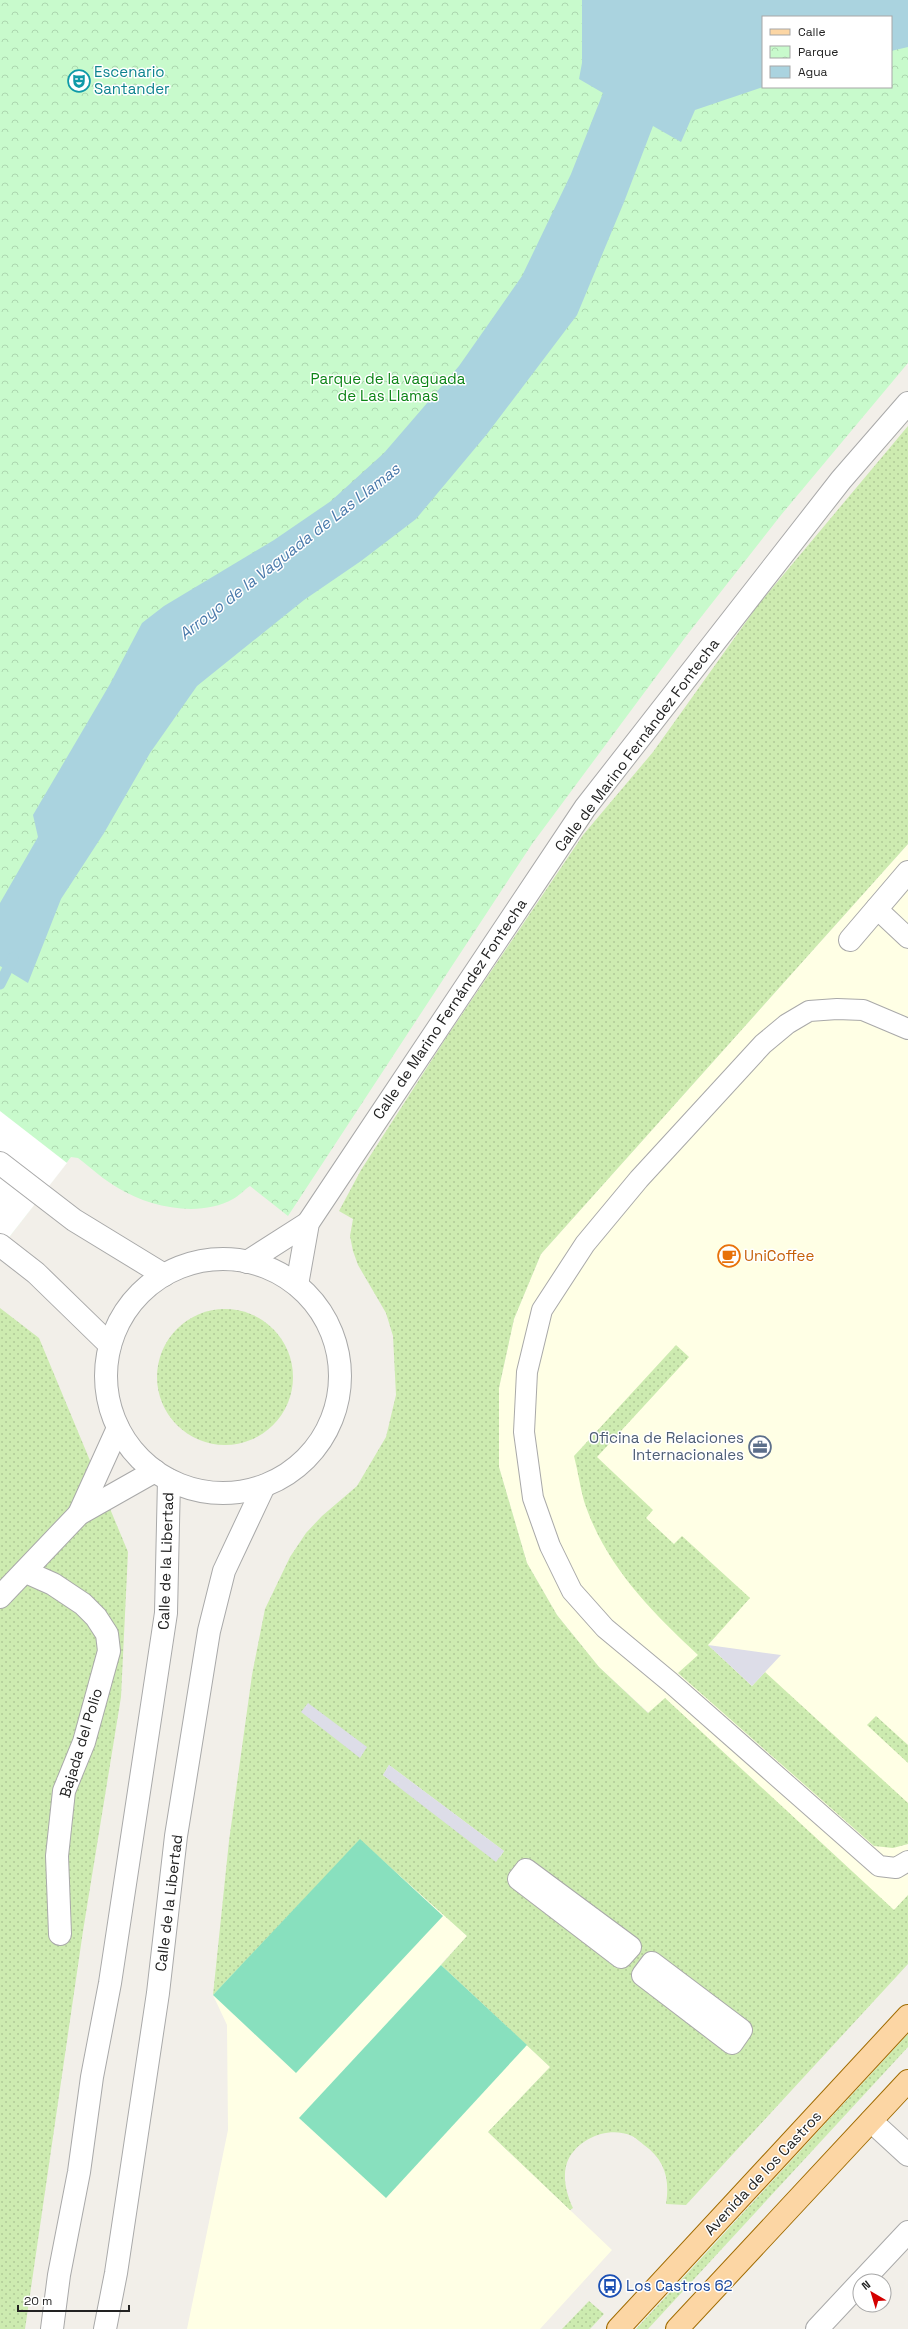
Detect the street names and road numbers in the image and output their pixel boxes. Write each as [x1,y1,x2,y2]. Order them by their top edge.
street label: Calle de Marino Fernández Fontecha [550,634,723,855]
street label: Calle de Marino Fernández Fontecha [368,894,531,1123]
street label: Calle de la Libertad [154,1492,177,1630]
street label: Bajada del Polio [55,1686,106,1800]
street label: Calle de la Libertad [151,1833,186,1973]
street label: Avenida de los Castros [700,2106,825,2239]

